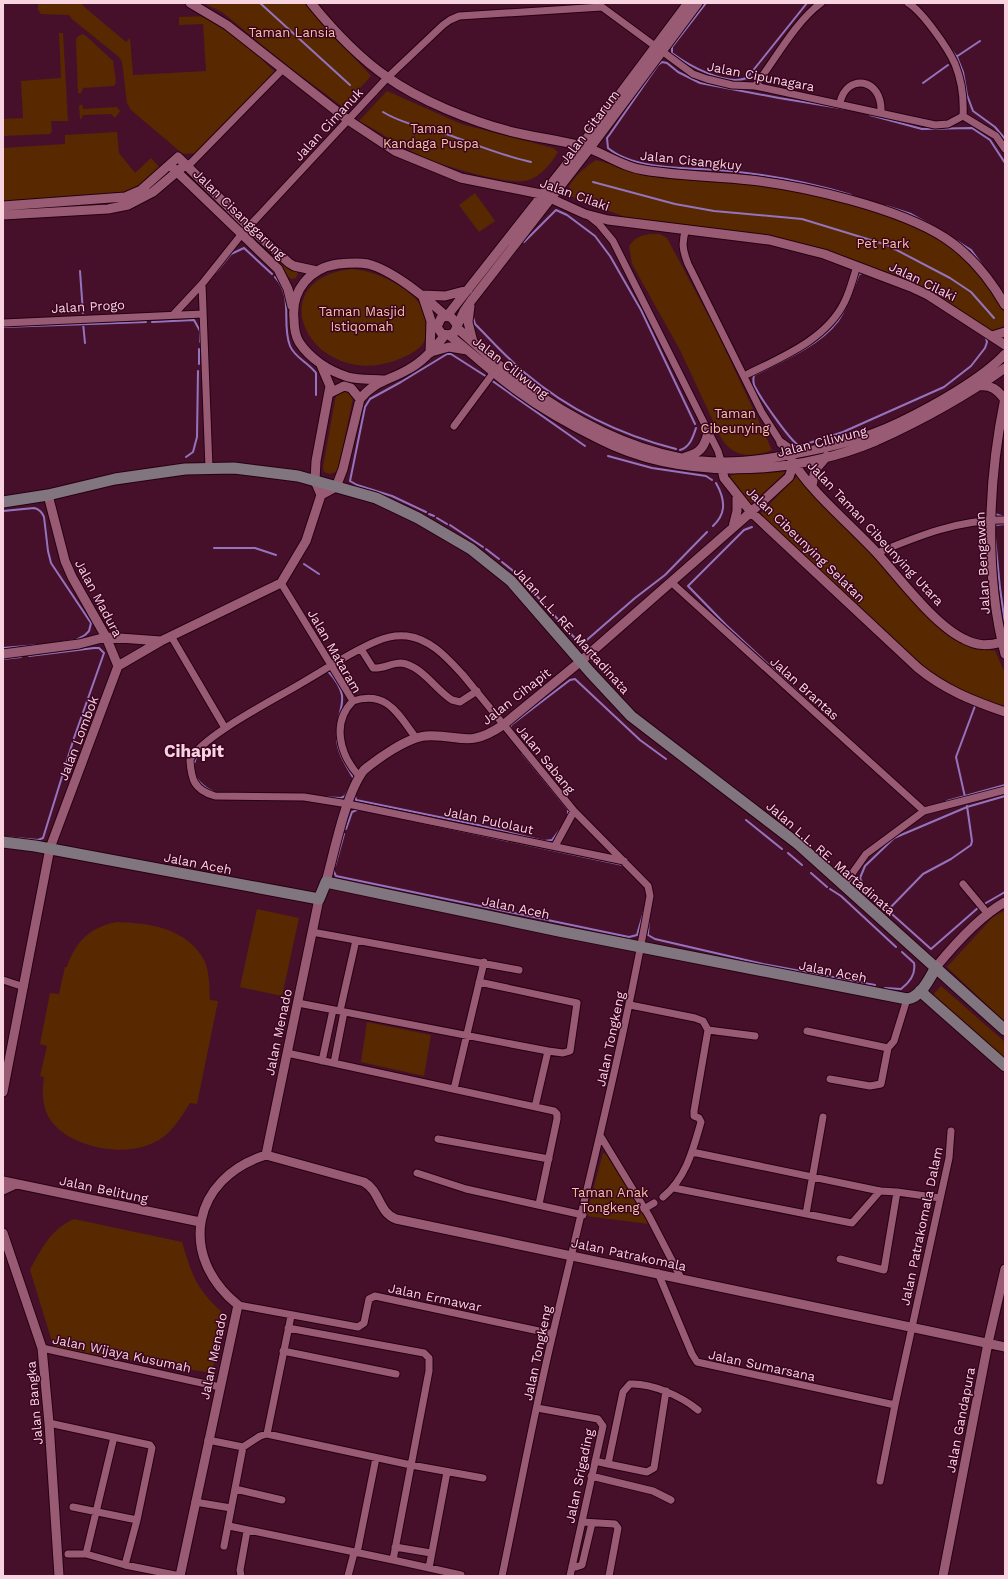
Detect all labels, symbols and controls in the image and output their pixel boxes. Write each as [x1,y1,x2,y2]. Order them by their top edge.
park label: Taman Lansia [249,25,336,40]
street label: Jalan Cipunagara [706,59,816,94]
street label: Jalan Cimanuk [291,84,366,164]
street label: Jalan Citarum [557,87,622,167]
park label: Taman Kandaga Puspa [383,121,480,151]
street label: Jalan Cisangkuy [639,148,743,173]
street label: Jalan Cisanggarung [190,166,289,262]
street label: Jalan Cilaki [538,175,612,214]
park label: Pet Park [857,236,910,251]
street label: Jalan Cilaki [887,259,959,304]
street label: Jalan Progo [51,297,125,316]
park label: Taman Masjid Istiqomah [319,304,405,334]
street label: Jalan Ciliwung [470,333,552,402]
park label: Taman Cibeunying [700,406,770,436]
street label: Jalan Ciliwung [776,423,869,460]
street label: Jalan Taman Cibeunying Utara [805,458,947,609]
street label: Jalan Cibeunying Selatan [743,484,868,605]
street label: Jalan Bengawan [972,511,993,615]
street label: Jalan Madura [72,557,126,640]
street label: Jalan L.L. RE. Martadinata [511,564,633,697]
street label: Jalan Mataram [305,607,365,696]
street label: Jalan Brantas [767,654,842,723]
street label: Jalan Cihapit [479,665,554,728]
street label: Jalan Lombok [55,693,102,783]
street label: Jalan Sabang [513,722,578,797]
district label: Cihapit [164,741,225,761]
street label: Jalan L.L. RE. Martadinata [763,798,899,919]
street label: Jalan Pulolaut [443,804,535,837]
street label: Jalan Aceh [163,850,233,877]
street label: Jalan Aceh [481,893,551,922]
street label: Jalan Aceh [798,958,868,985]
street label: Jalan Menado [262,987,295,1077]
street label: Jalan Tongkeng [593,990,628,1088]
street label: Jalan Patrakomala Dalam [897,1145,946,1307]
street label: Jalan Belitung [58,1173,150,1206]
park label: Taman Anak Tongkeng [572,1185,649,1215]
street label: Jalan Patrakomala [570,1235,688,1274]
street label: Jalan Ermawar [387,1280,483,1315]
street label: Jalan Tongkeng [520,1304,555,1402]
street label: Jalan Menado [197,1311,230,1401]
street label: Jalan Wijaya Kusumah [51,1331,193,1376]
street label: Jalan Sumarsana [707,1347,817,1384]
street label: Jalan Bangka [23,1360,46,1445]
street label: Jalan Gandapura [943,1365,978,1474]
street label: Jalan Srigading [562,1427,597,1525]

